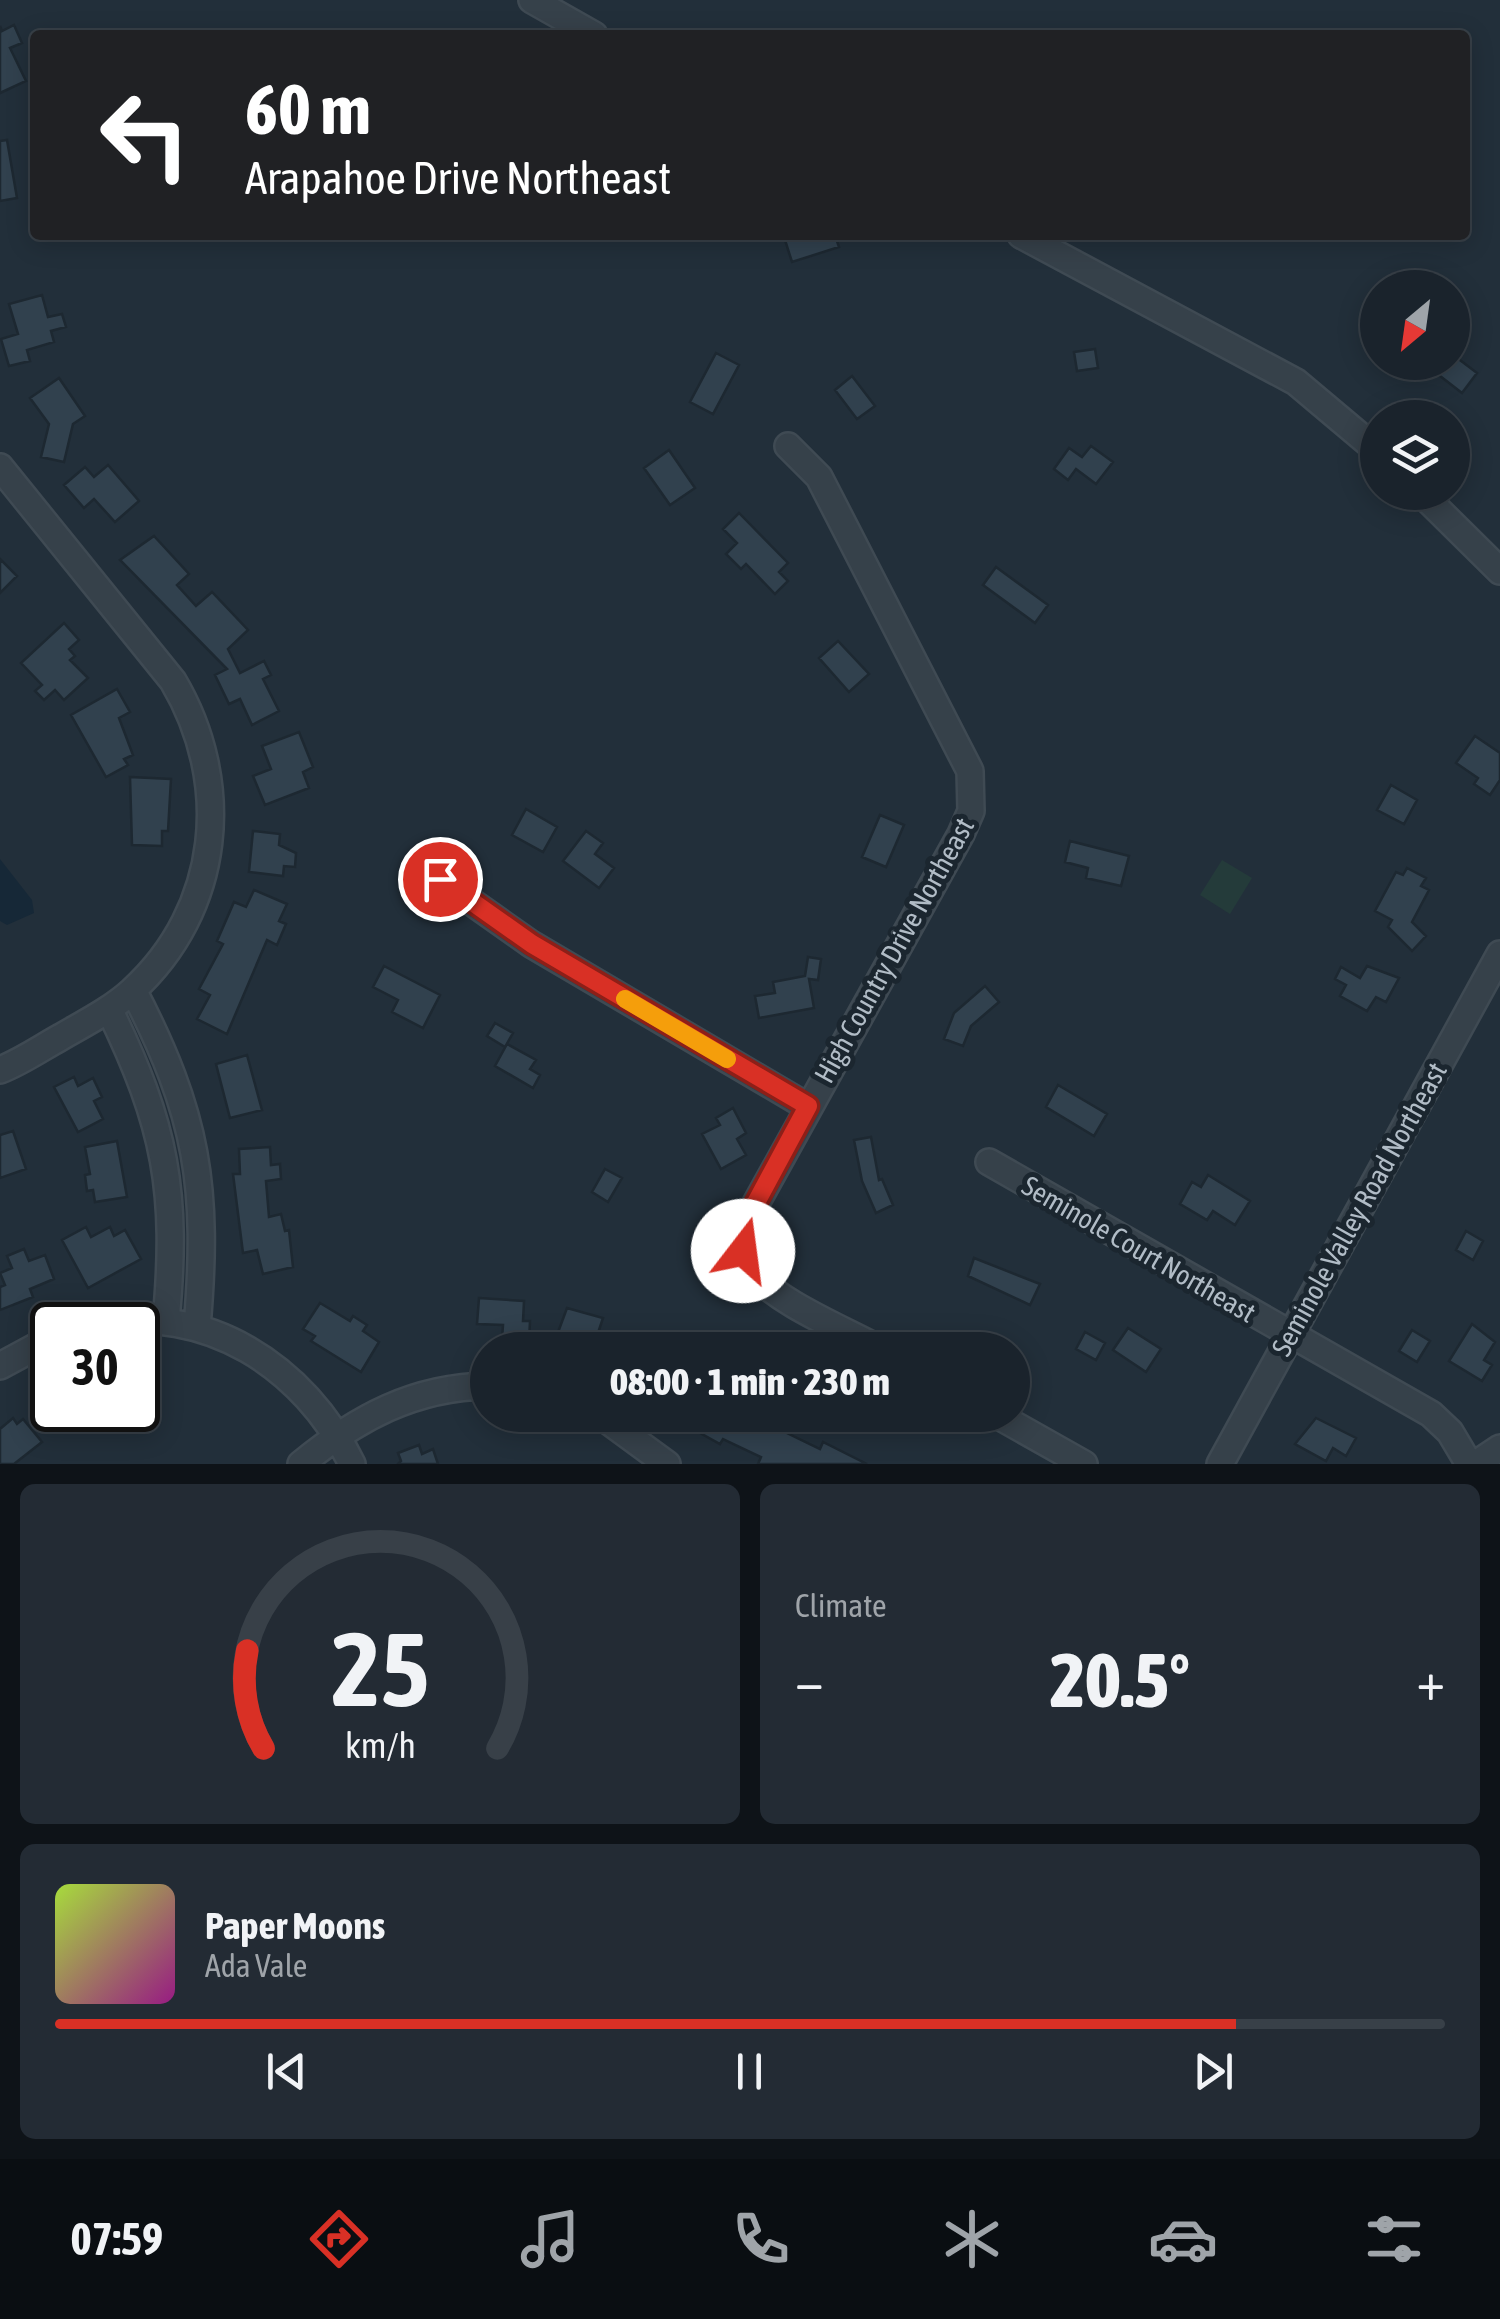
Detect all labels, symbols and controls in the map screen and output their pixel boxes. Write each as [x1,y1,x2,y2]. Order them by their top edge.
text: 60 m [245,69,371,149]
icon: left [80,70,210,200]
text: Arapahoe Drive Northeast [245,152,671,204]
north arrow [1360,270,1470,380]
map controls [1360,270,1470,510]
button: layers [1360,400,1470,510]
street label: High Country Drive Northeast [808,812,980,1088]
pin [398,837,483,922]
icon: arrive [413,852,468,907]
street label: Seminole Valley Road Northeast [1265,1057,1453,1361]
street label: Seminole Court Northeast [1017,1169,1261,1329]
position arrow [691,1199,795,1303]
speed limit sign: 30 [30,1302,160,1432]
text: 08:00 · 1 min · 230 m [610,1360,890,1403]
text: Climate [795,1587,887,1624]
text: 25 [331,1609,429,1728]
text: 20.5° [1050,1637,1190,1723]
text: − [795,1649,824,1712]
text: + [1416,1649,1445,1712]
text: km/h [345,1725,415,1766]
text: Paper Moons [205,1904,385,1947]
text: Ada Vale [205,1947,307,1984]
icon: previous [259,2044,314,2099]
icon: pause [722,2044,777,2099]
icon: next [1186,2044,1241,2099]
icon: directions [304,2204,374,2274]
icon: music [515,2204,585,2274]
icon: phone [726,2204,796,2274]
icon: climate [937,2204,1007,2274]
icon: car [1148,2204,1218,2274]
icon: filters [1359,2204,1429,2274]
text: 07:59 [71,2213,163,2265]

